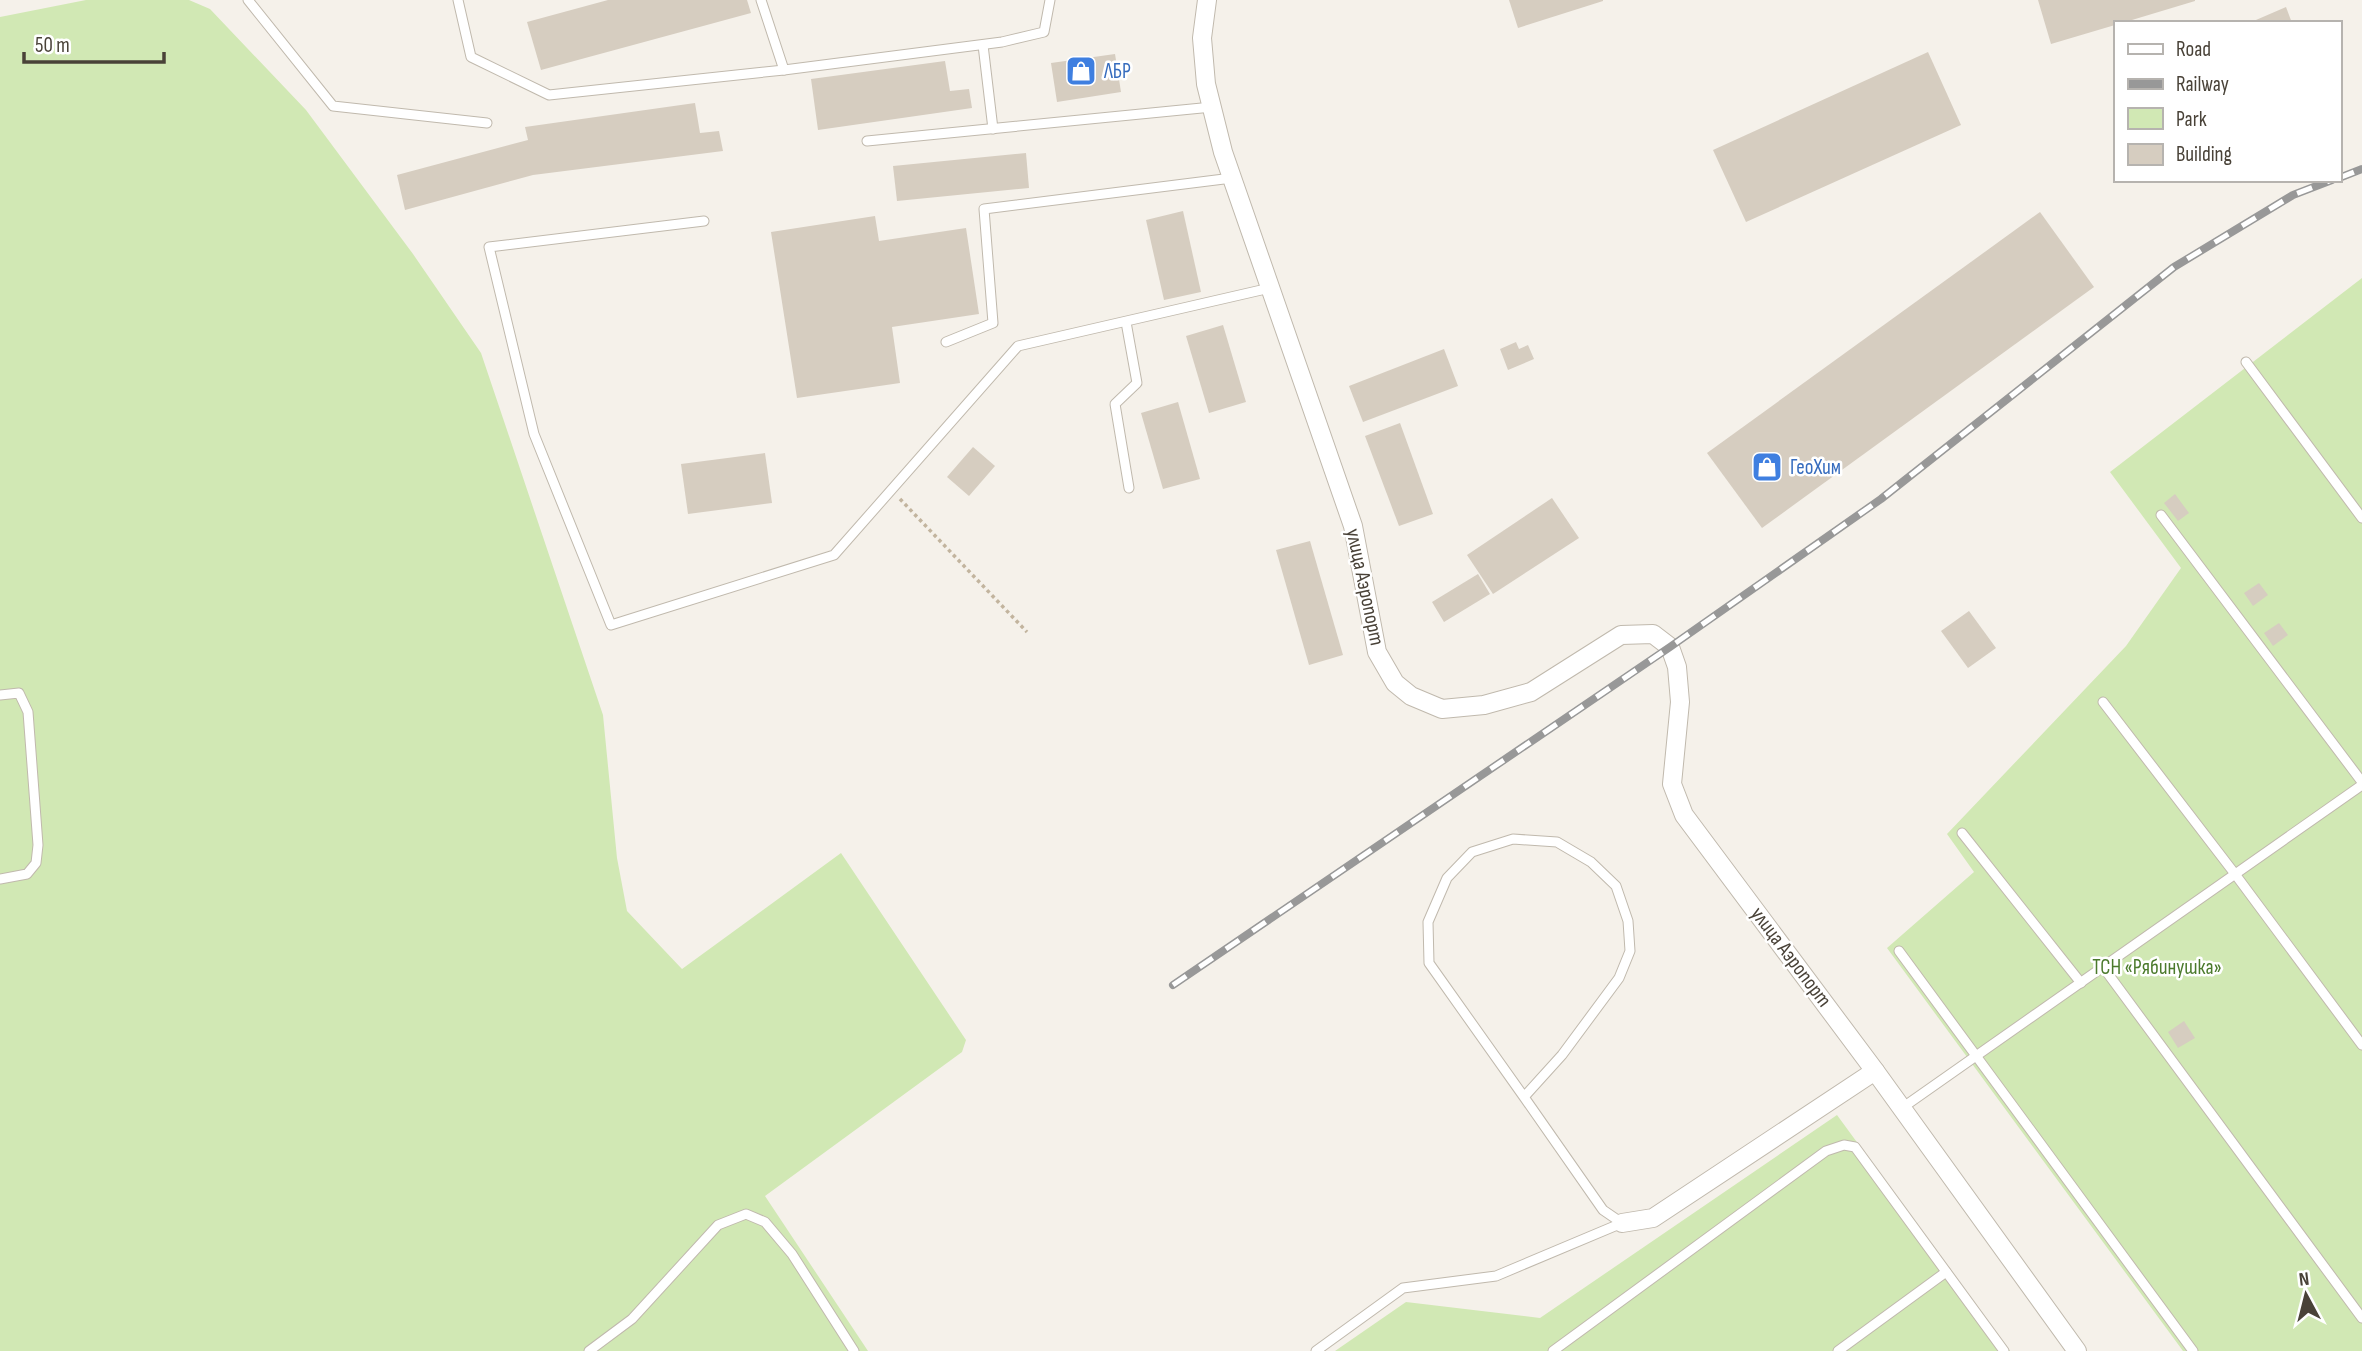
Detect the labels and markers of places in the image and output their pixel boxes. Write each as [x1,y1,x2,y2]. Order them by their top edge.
shop icon: ЛБР [1064,54,1098,88]
place label: ЛБР [1103,59,1131,84]
shop icon: ГеоХим [1750,450,1784,484]
place label: ГеоХим [1790,455,1841,480]

